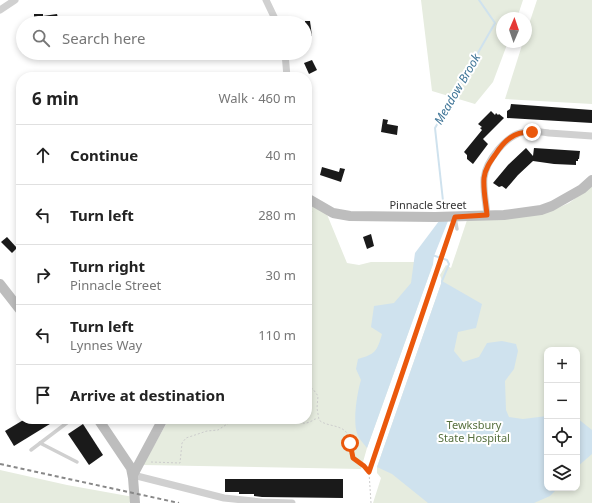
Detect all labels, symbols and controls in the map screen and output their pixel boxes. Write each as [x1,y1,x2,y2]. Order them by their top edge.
north arrow [496,12,532,48]
search box [16,16,312,60]
icon: search [30,27,52,49]
text: Search here [62,28,145,48]
water label: Meadow Brook [430,49,485,128]
text: 6 min [32,87,79,110]
text: Walk · 460 m [218,89,296,107]
route end [523,123,541,141]
icon: ahead [32,144,54,166]
text: Continue [70,145,138,165]
text: 40 m [266,146,296,164]
street label: Pinnacle Street [389,197,467,212]
icon: left [32,204,54,226]
text: Turn left [70,205,134,225]
text: 280 m [258,206,296,224]
text: Turn right [70,256,145,276]
icon: right [32,264,54,286]
text: 30 m [266,266,296,284]
text: Pinnacle Street [70,276,161,294]
text: Turn left [70,316,134,336]
icon: left [32,324,54,346]
text: 110 m [258,326,296,344]
text: Lynnes Way [70,336,142,354]
map controls [544,347,580,491]
button: + [544,347,580,383]
button: − [544,383,580,419]
icon: arrive [32,384,54,406]
text: Arrive at destination [70,385,225,405]
park label: Tewksbury State Hospital [438,417,510,445]
button: locate [544,419,580,455]
route start [341,434,359,452]
button: layers [544,455,580,491]

